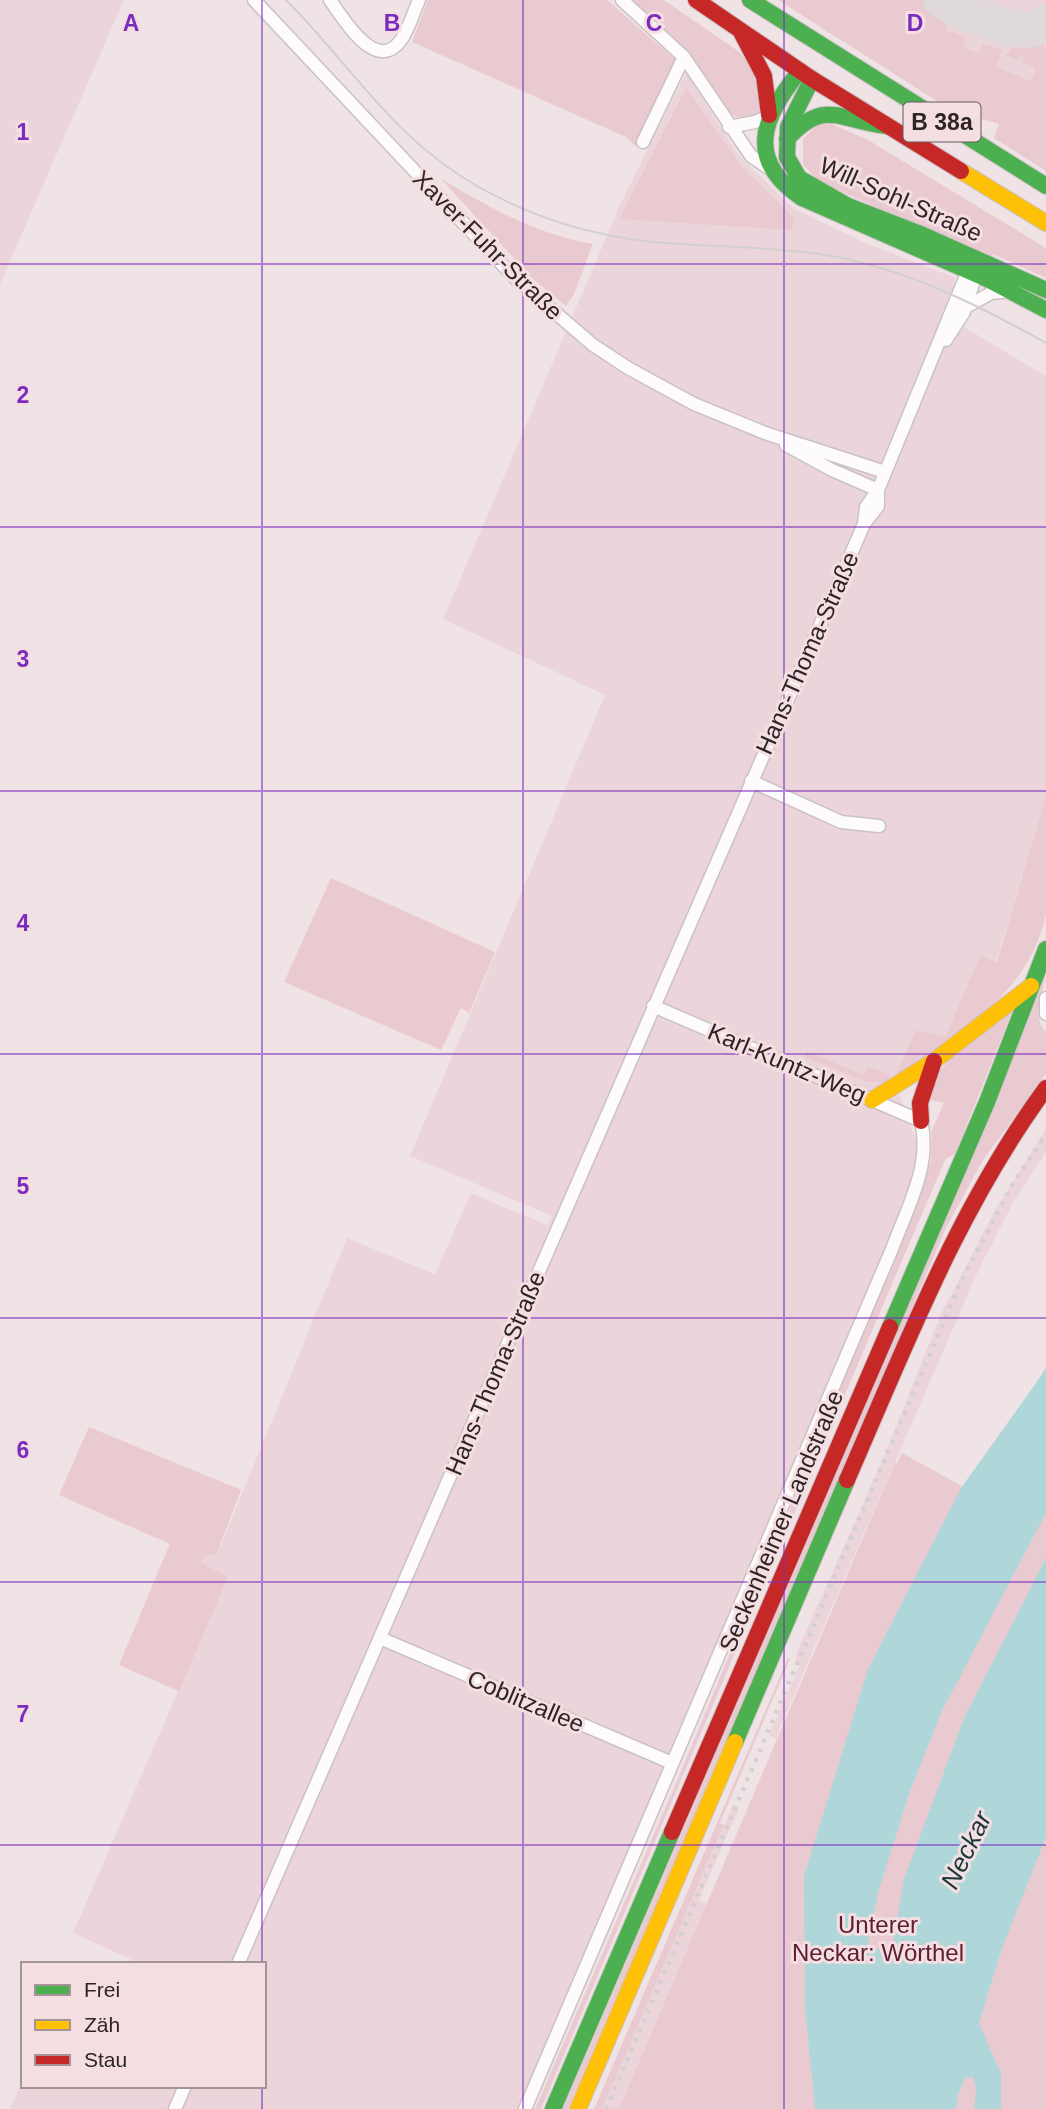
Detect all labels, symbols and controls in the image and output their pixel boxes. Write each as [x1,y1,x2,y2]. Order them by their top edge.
text: A [123,10,139,36]
text: B [384,10,400,36]
text: C [646,10,662,36]
text: D [907,10,923,36]
road number: B 38a [904,102,981,141]
text: 1 [17,119,30,145]
street label: Will-Sohl-Straße [816,151,986,247]
street label: Xaver-Fuhr-Straße [408,165,568,325]
text: 2 [17,382,29,408]
street label: Hans-Thoma-Straße [750,548,864,758]
text: 3 [17,646,29,672]
text: 4 [17,910,30,936]
street label: Karl-Kuntz-Weg [704,1018,870,1108]
text: 5 [17,1173,30,1199]
street label: Hans-Thoma-Straße [440,1267,550,1479]
street label: Seckenheimer Landstraße [714,1386,848,1656]
text: 6 [17,1437,29,1463]
street label: Coblitzallee [464,1664,588,1738]
text: 7 [17,1701,29,1727]
water label: Neckar [934,1805,998,1894]
park label: Unterer Neckar: Wörthel [792,1911,964,1966]
legend [21,1962,266,2088]
text: Frei [84,1978,120,2001]
text: Zäh [84,2013,120,2036]
text: Stau [84,2048,127,2071]

